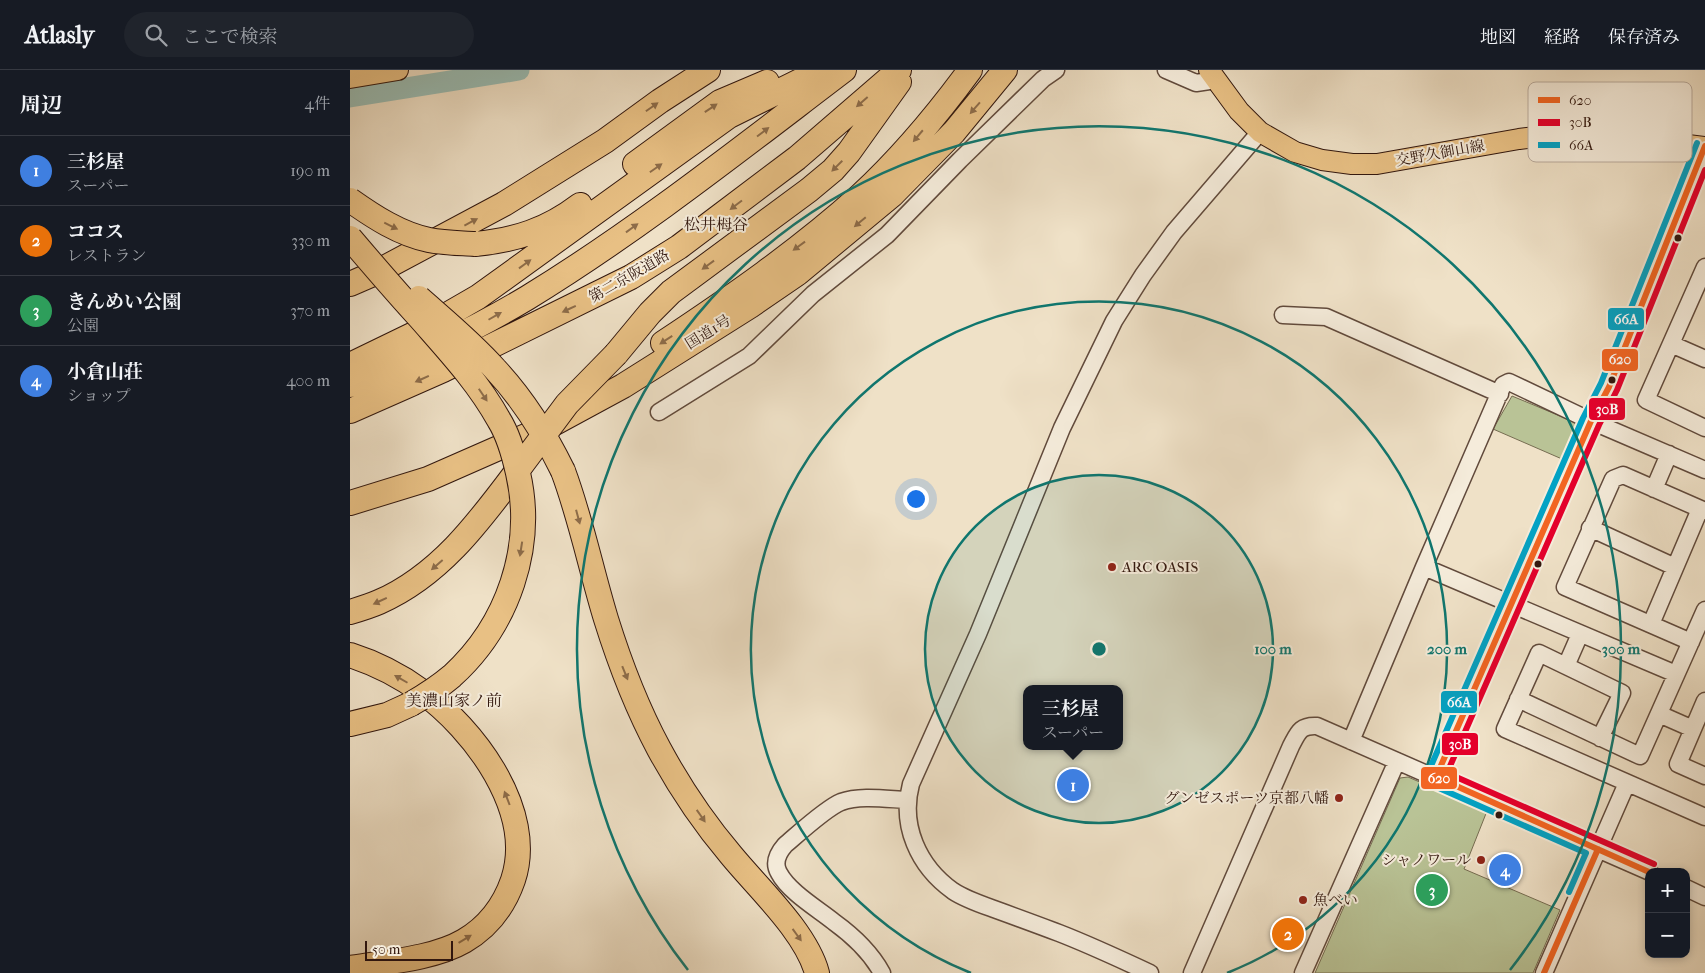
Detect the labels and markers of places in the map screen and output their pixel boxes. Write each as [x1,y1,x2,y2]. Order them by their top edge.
unlabelled marker [1673,233,1683,243]
unlabelled marker [1607,375,1617,385]
place label: ARC OASIS [1121,558,1198,576]
unlabelled marker [1533,559,1543,569]
marker: ARC OASIS [1106,561,1118,573]
centre of rings [1090,640,1108,658]
pin: 1 [1057,766,1089,804]
place label: グンゼスポーツ京都八幡 [1165,789,1329,807]
marker: グンゼスポーツ京都八幡 [1333,792,1345,804]
unlabelled marker [1494,810,1504,820]
place label: シャノワール [1382,851,1471,869]
pin: 4 [1489,851,1521,889]
marker: シャノワール [1475,854,1487,866]
pin: 3 [1416,871,1448,909]
place label: 魚べい [1313,891,1358,909]
marker: 魚べい [1297,894,1309,906]
pin: 2 [1272,915,1304,953]

